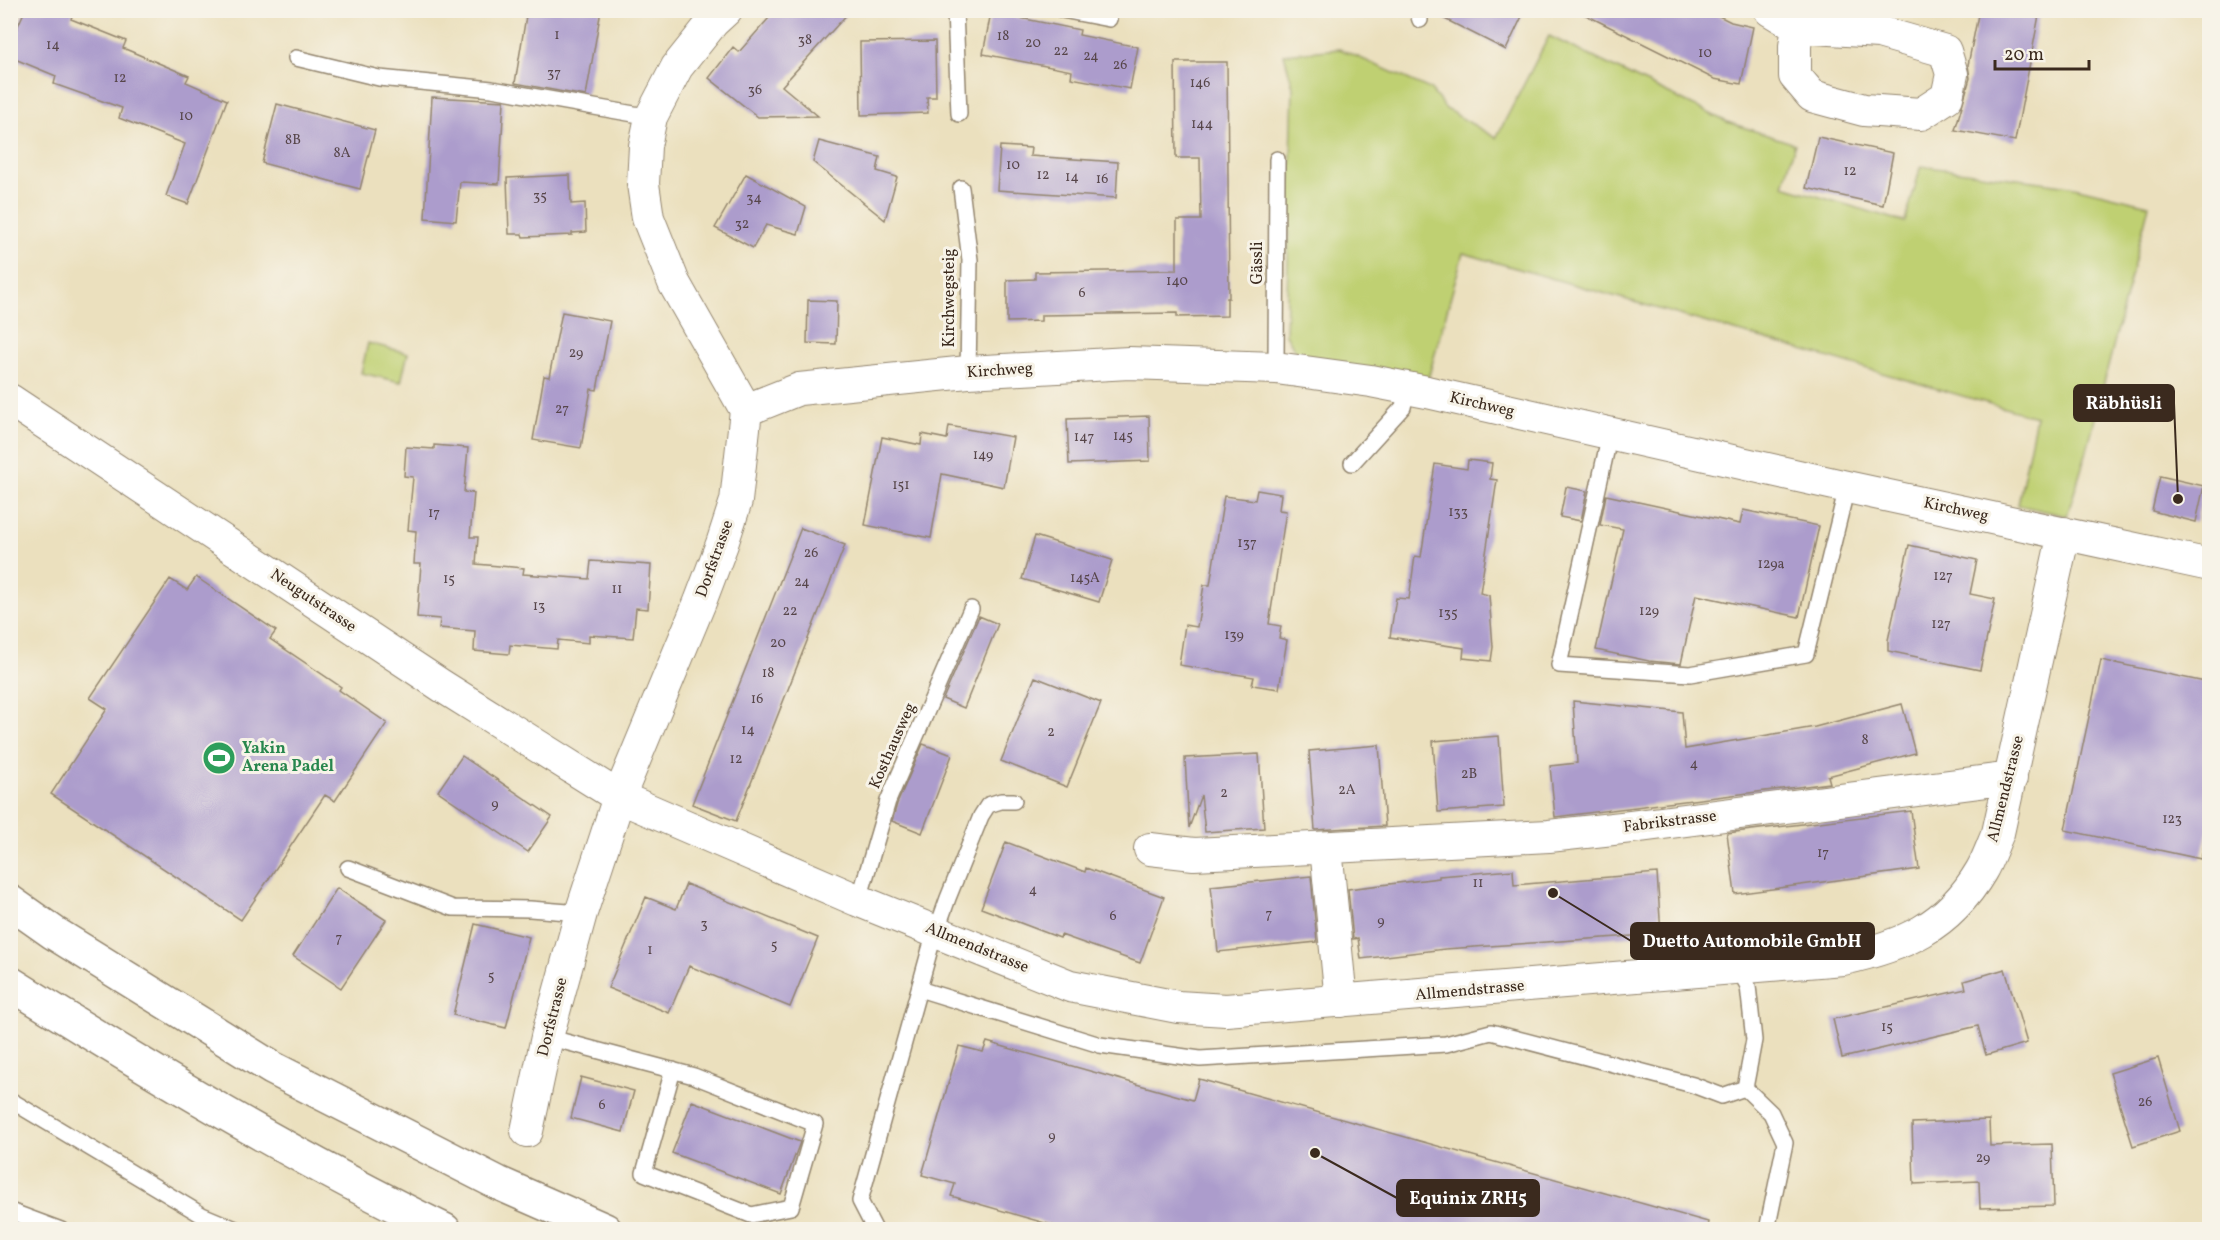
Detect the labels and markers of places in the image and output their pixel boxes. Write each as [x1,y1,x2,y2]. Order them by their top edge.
callout: Räbhüsli [2074,385,2174,421]
place label: Yakin Arena Padel [242,738,334,778]
sports icon: Yakin Arena Padel [201,740,237,776]
callout: Duetto Automobile GmbH [1631,923,1874,959]
callout: Equinix ZRH5 [1397,1180,1539,1216]

